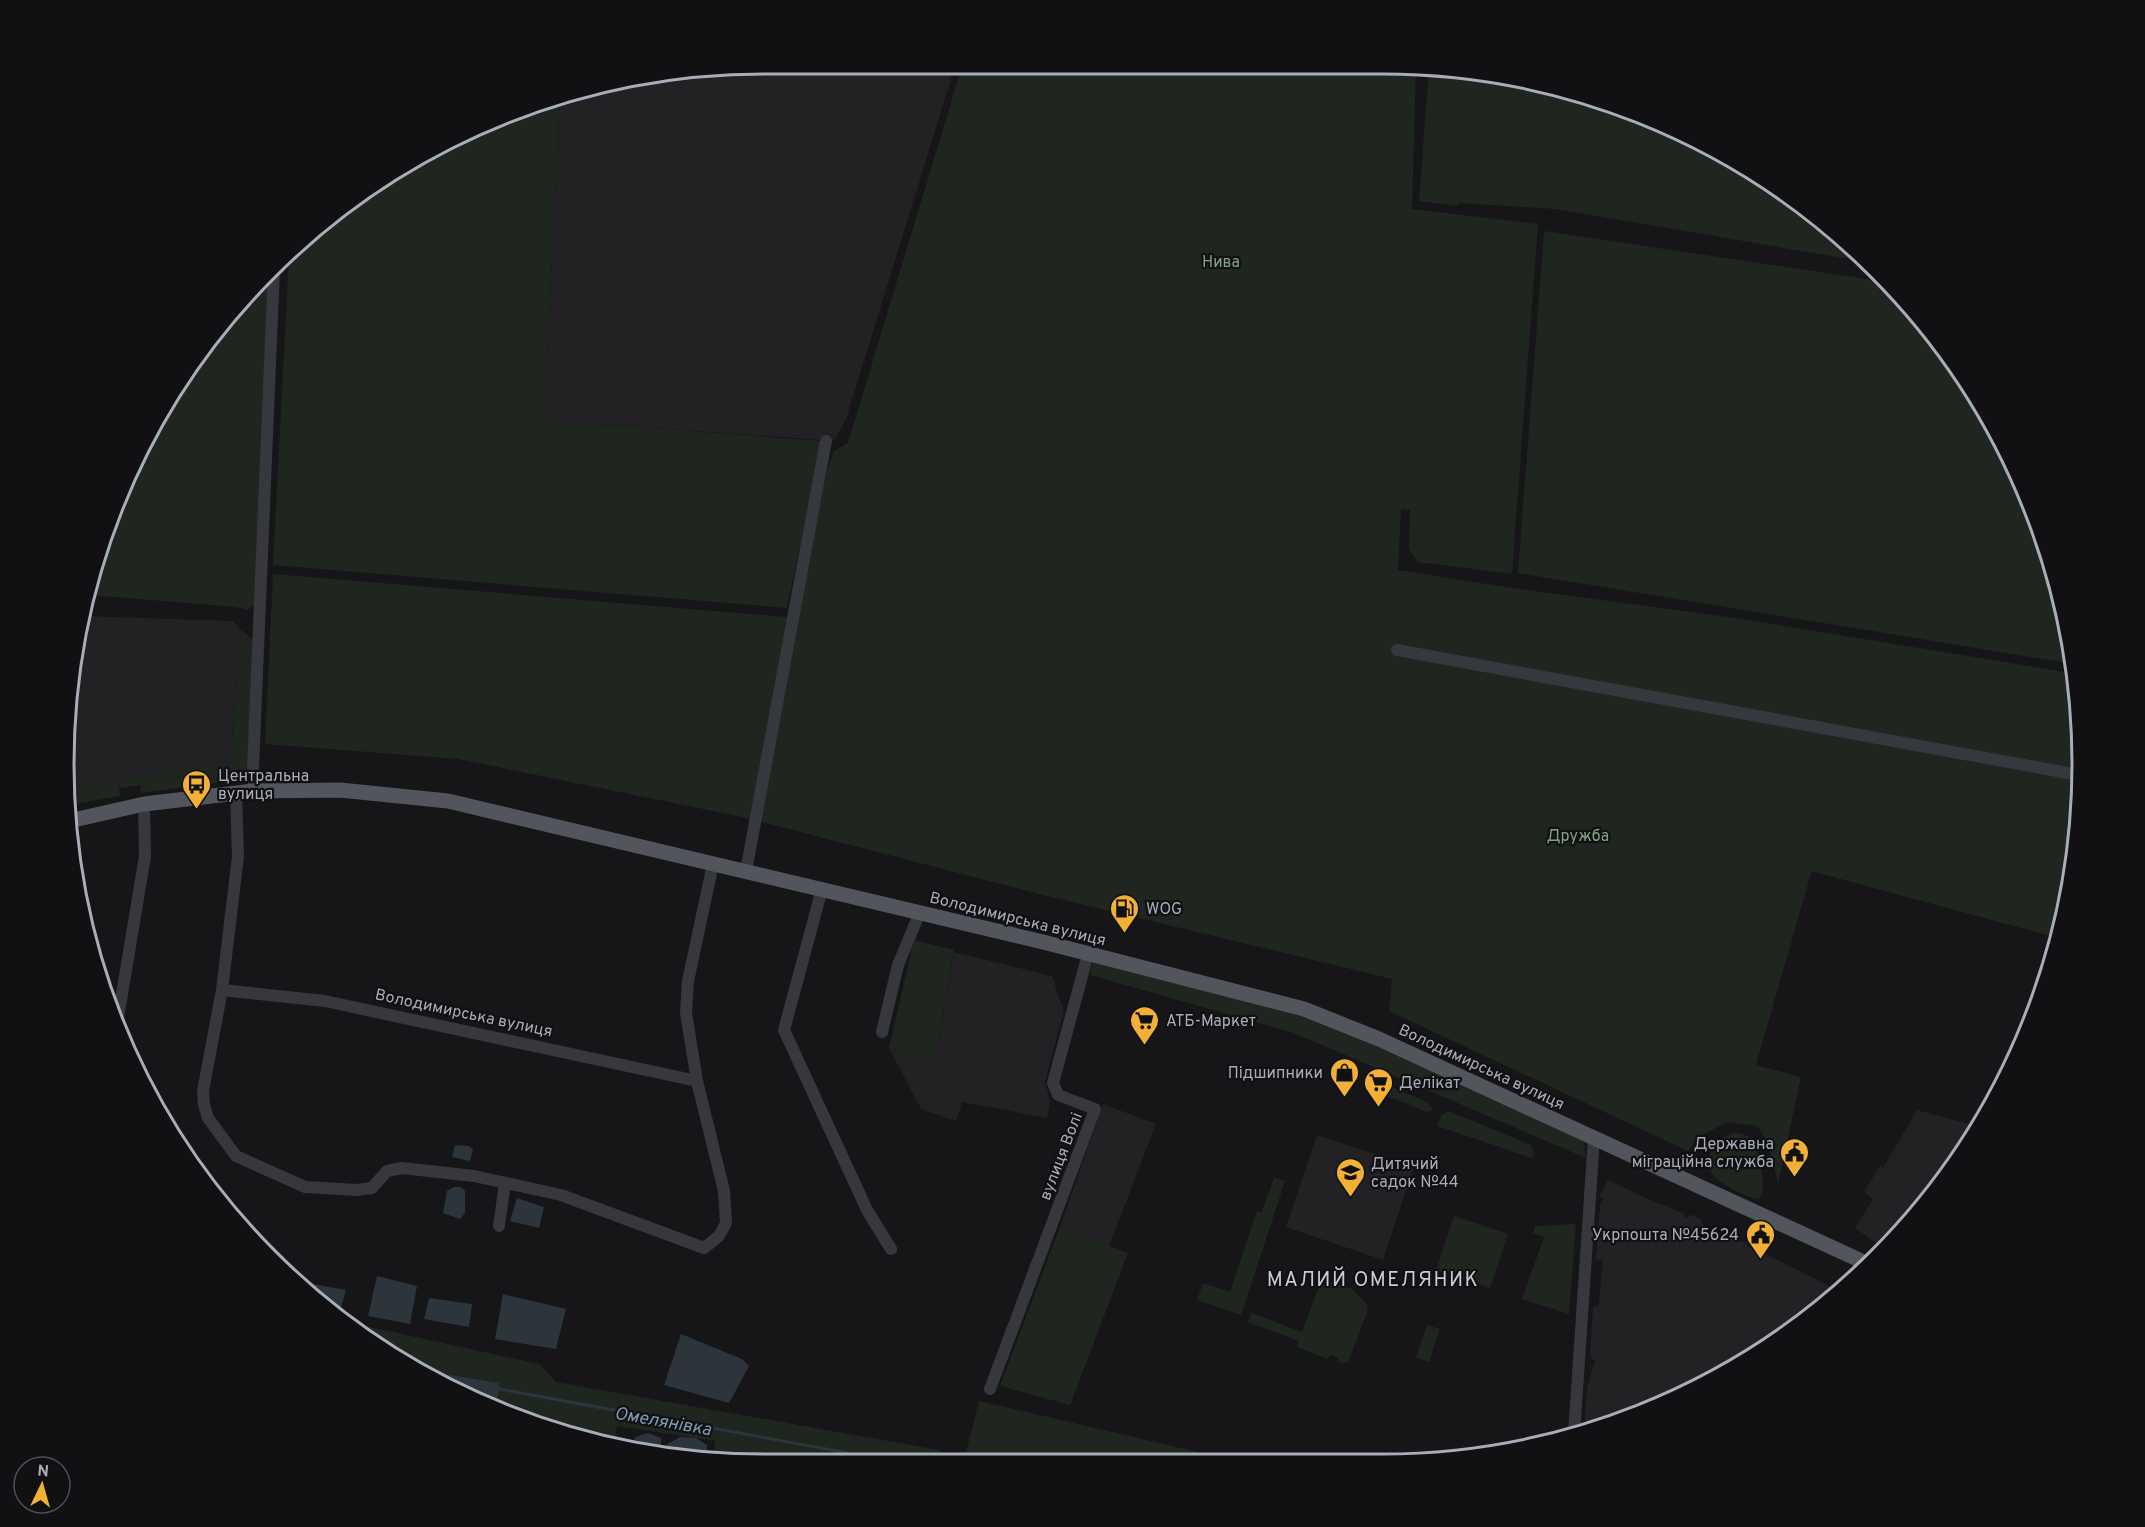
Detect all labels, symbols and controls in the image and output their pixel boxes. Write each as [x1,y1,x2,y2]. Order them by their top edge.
park label: Нива [1202,253,1240,273]
place label: Центральна вулиця [218,767,309,805]
bus stop icon: Центральна вулиця [181,768,213,810]
park label: Дружба [1547,827,1609,847]
street label: Володимирська вулиця [927,888,1108,952]
fuel station icon: WOG [1109,892,1141,934]
place label: WOG [1146,900,1182,920]
street label: Володимирська вулиця [373,985,554,1043]
supermarket icon: АТБ-Маркет [1129,1004,1161,1046]
place label: АТБ-Маркет [1166,1012,1256,1032]
street label: Володимирська вулиця [1395,1021,1567,1115]
shop icon: Підшипники [1328,1056,1360,1098]
place label: Підшипники [1228,1064,1323,1084]
supermarket icon: Делікат [1362,1066,1394,1108]
place label: Делікат [1399,1074,1460,1094]
street label: вулиця Волі [1036,1110,1088,1203]
place label: Державна міграційна служба [1632,1135,1774,1173]
public building icon: Державна міграційна служба [1779,1136,1811,1178]
place label: Дитячий садок №44 [1371,1155,1459,1193]
school or university icon: Дитячий садок №44 [1334,1156,1366,1198]
public building icon: Укрпошта №45624 [1744,1218,1776,1260]
place label: Укрпошта №45624 [1592,1226,1739,1246]
district label: МАЛИЙ ОМЕЛЯНИК [1267,1266,1479,1294]
water label: Омелянівка [613,1403,714,1442]
north arrow [12,1455,72,1515]
text: N [37,1462,50,1483]

